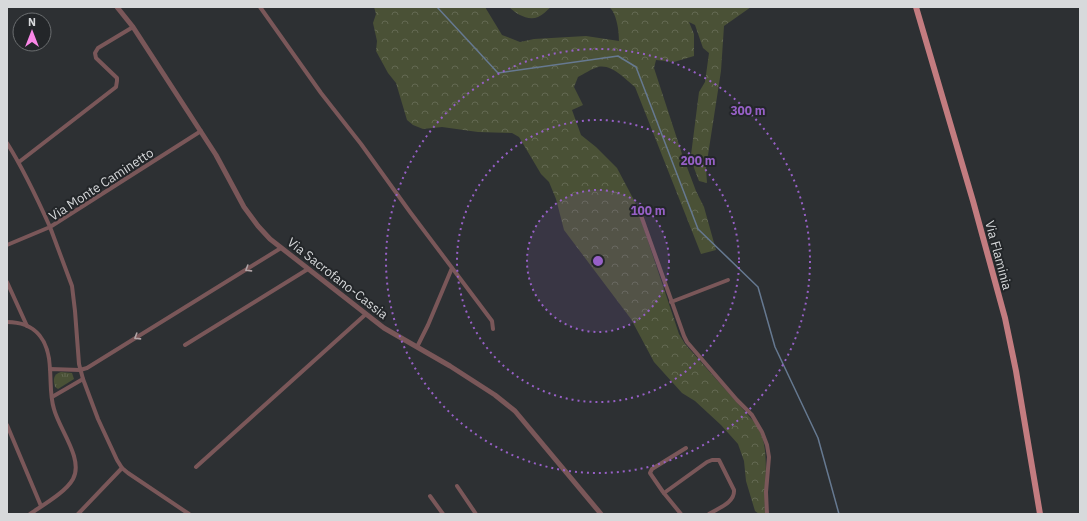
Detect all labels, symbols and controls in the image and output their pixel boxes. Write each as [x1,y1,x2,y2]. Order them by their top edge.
north arrow [12,12,52,52]
text: N [28,15,36,29]
text: 300 m [730,103,766,118]
street label: Via Monte Caminetto [46,144,157,225]
text: 200 m [680,153,716,168]
text: 100 m [630,203,666,218]
street label: Via Flaminia [981,219,1016,292]
street label: Via Sacrofano-Cassia [284,234,392,323]
centre of rings [591,254,605,268]
one-way arrow [245,264,252,272]
one-way arrow [134,332,141,340]

